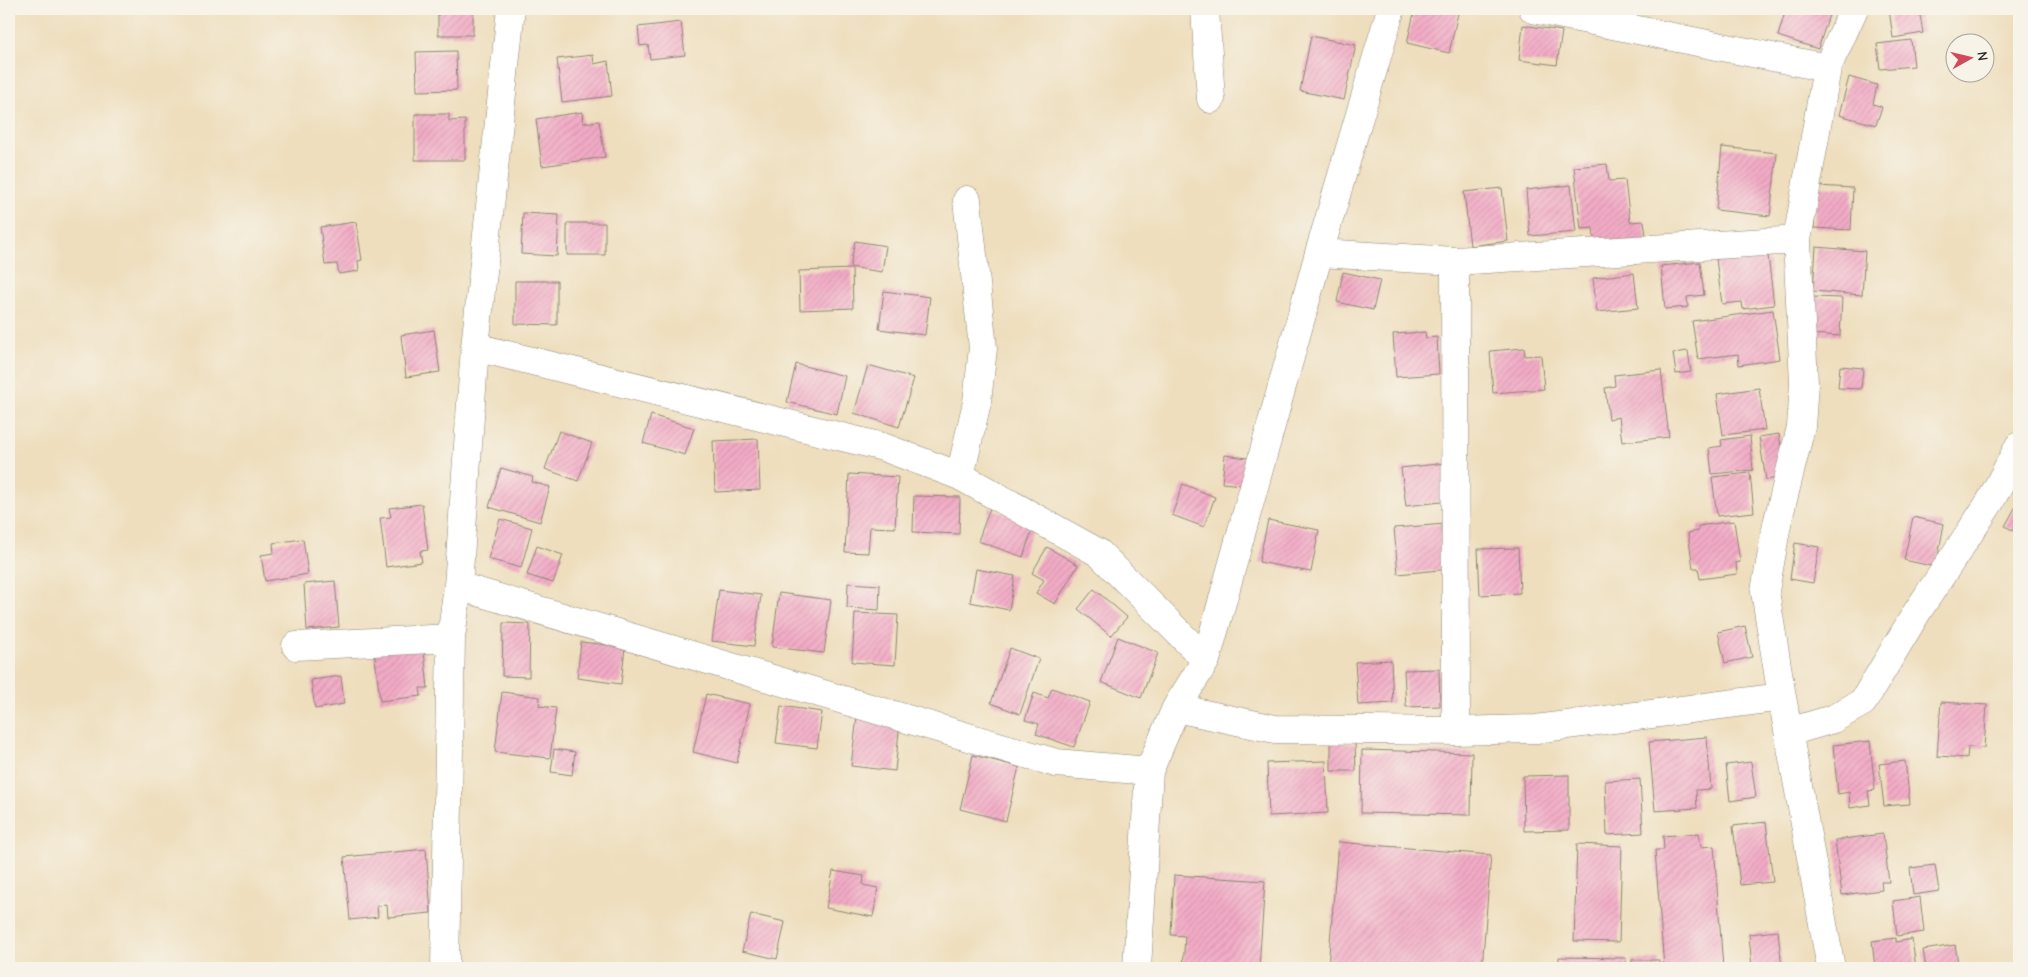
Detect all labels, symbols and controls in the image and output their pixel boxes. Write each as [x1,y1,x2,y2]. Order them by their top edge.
north arrow [1946,32,1996,82]
text: N [1973,51,1991,62]

